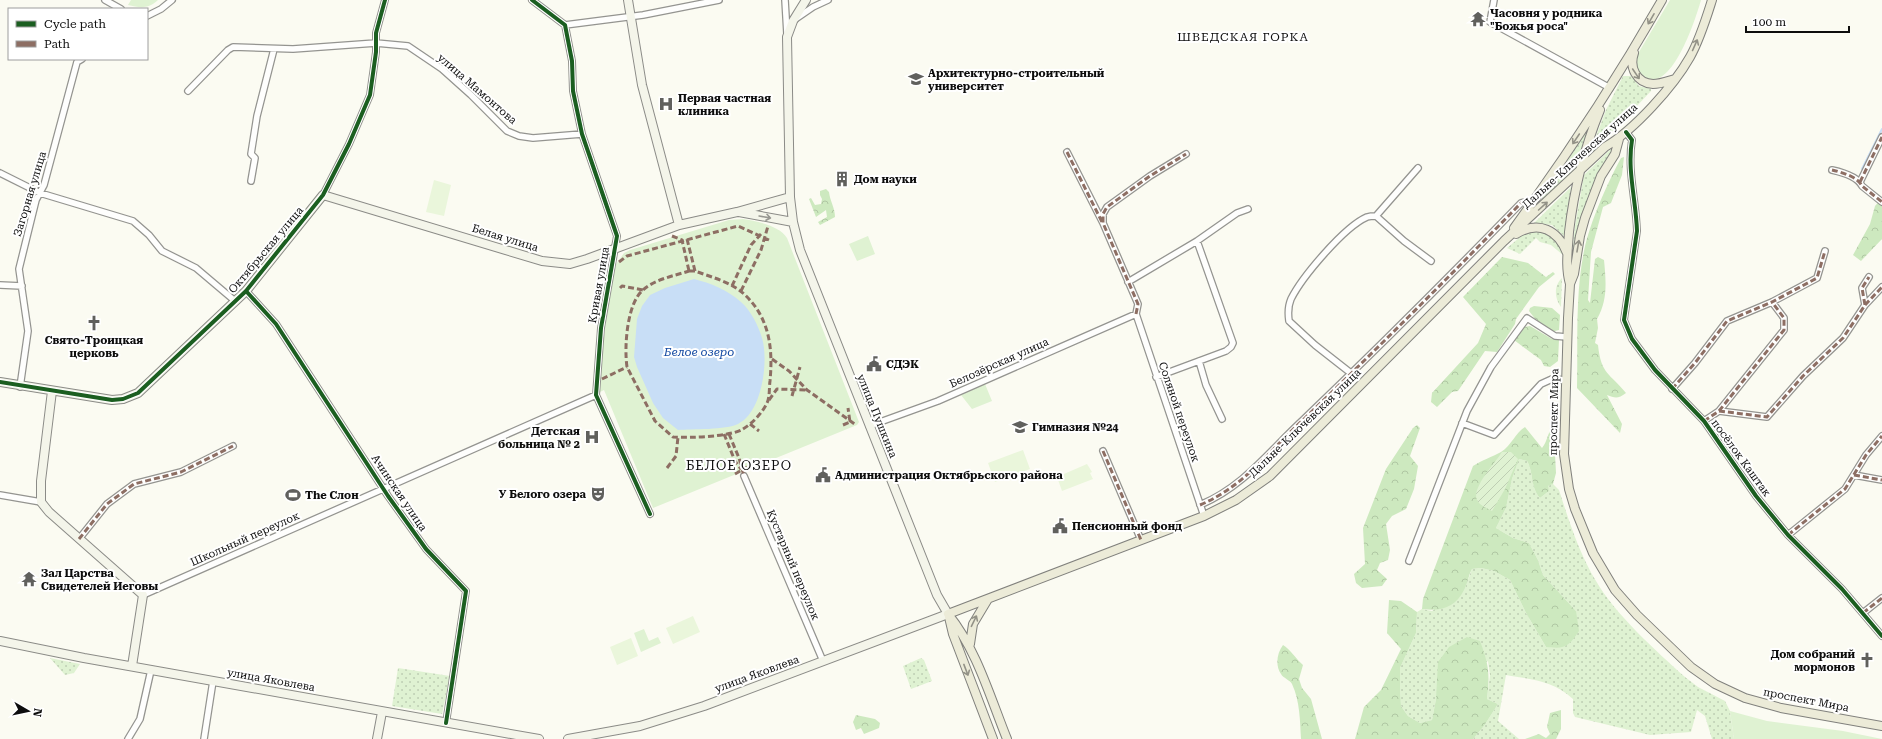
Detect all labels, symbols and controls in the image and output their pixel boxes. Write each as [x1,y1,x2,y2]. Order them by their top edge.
place label: Часовня у родника "Божья роса" [1490,7,1603,33]
legend [8,8,148,60]
scale bar [1746,8,1849,34]
temple icon: Часовня у родника "Божья роса" [1469,10,1487,28]
one-way arrow [1647,13,1655,25]
text: 100 m [1752,15,1786,29]
text: Cycle path [44,17,106,31]
district label: ШВЕДСКАЯ ГОРКА [1177,30,1309,44]
text: Path [44,37,70,51]
one-way arrow [1692,39,1699,51]
street label: улица Мамонтова [435,51,519,127]
place label: Архитектурно-строительный университет [928,67,1105,93]
one-way arrow [1632,68,1640,79]
school or university icon: Архитектурно-строительный университет [907,70,925,88]
place label: Первая частная клиника [678,92,771,118]
hospital icon: Первая частная клиника [657,95,675,113]
street label: Дальне-Ключевская улица [1520,101,1640,211]
one-way arrow [1572,133,1580,144]
street label: Загорная улица [11,150,49,238]
building icon: Дом науки [833,170,851,188]
place label: Дом науки [854,173,917,186]
one-way arrow [1538,201,1548,210]
street label: Октябрьская улица [226,204,306,296]
one-way arrow [758,213,771,221]
street label: Белая улица [470,222,540,254]
one-way arrow [1574,240,1582,253]
street label: Кривая улица [586,246,612,324]
church icon: Свято-Троицкая церковь [85,314,103,332]
place label: Свято-Троицкая церковь [45,334,143,360]
street label: Белозёрская улица [947,335,1051,391]
water label: Белое озеро [663,345,734,359]
public building icon: СДЭК [865,355,883,373]
place label: СДЭК [886,358,919,371]
street label: Соляной переулок [1156,360,1202,464]
street label: Дальне-Ключевская улица [1246,366,1364,480]
street label: проспект Мира [1547,368,1561,456]
street label: улица Пушкина [854,372,900,460]
street label: посёлок Каштак [1709,417,1773,499]
school or university icon: Гимназия №24 [1011,418,1029,436]
place label: Гимназия №24 [1032,421,1119,434]
place label: Детская больница № 2 [498,425,580,451]
hospital icon: Детская больница № 2 [583,428,601,446]
street label: Ачинская улица [368,452,430,534]
district label: БЕЛОЕ ОЗЕРО [686,458,792,473]
public building icon: Администрация Октябрьского района [814,466,832,484]
place label: Администрация Октябрьского района [835,469,1063,482]
theatre icon: У Белого озера [589,485,607,503]
sports icon: The Слон [284,486,302,504]
place label: У Белого озера [499,488,587,501]
place label: The Слон [305,489,359,502]
street label: Кустарный переулок [764,508,822,622]
street label: Школьный переулок [188,509,302,569]
public building icon: Пенсионный фонд [1051,517,1069,535]
place label: Пенсионный фонд [1072,520,1182,533]
place label: Зал Царства Свидетелей Иеговы [41,567,158,593]
temple icon: Зал Царства Свидетелей Иеговы [20,570,38,588]
one-way arrow [971,615,978,627]
place label: Дом собраний мормонов [1771,648,1855,674]
church icon: Дом собраний мормонов [1858,651,1876,669]
street label: улица Яковлева [713,653,801,695]
one-way arrow [963,664,971,676]
street label: улица Яковлева [226,666,316,694]
street label: проспект Мира [1762,685,1850,715]
north arrow [8,691,48,731]
text: N [30,707,44,718]

